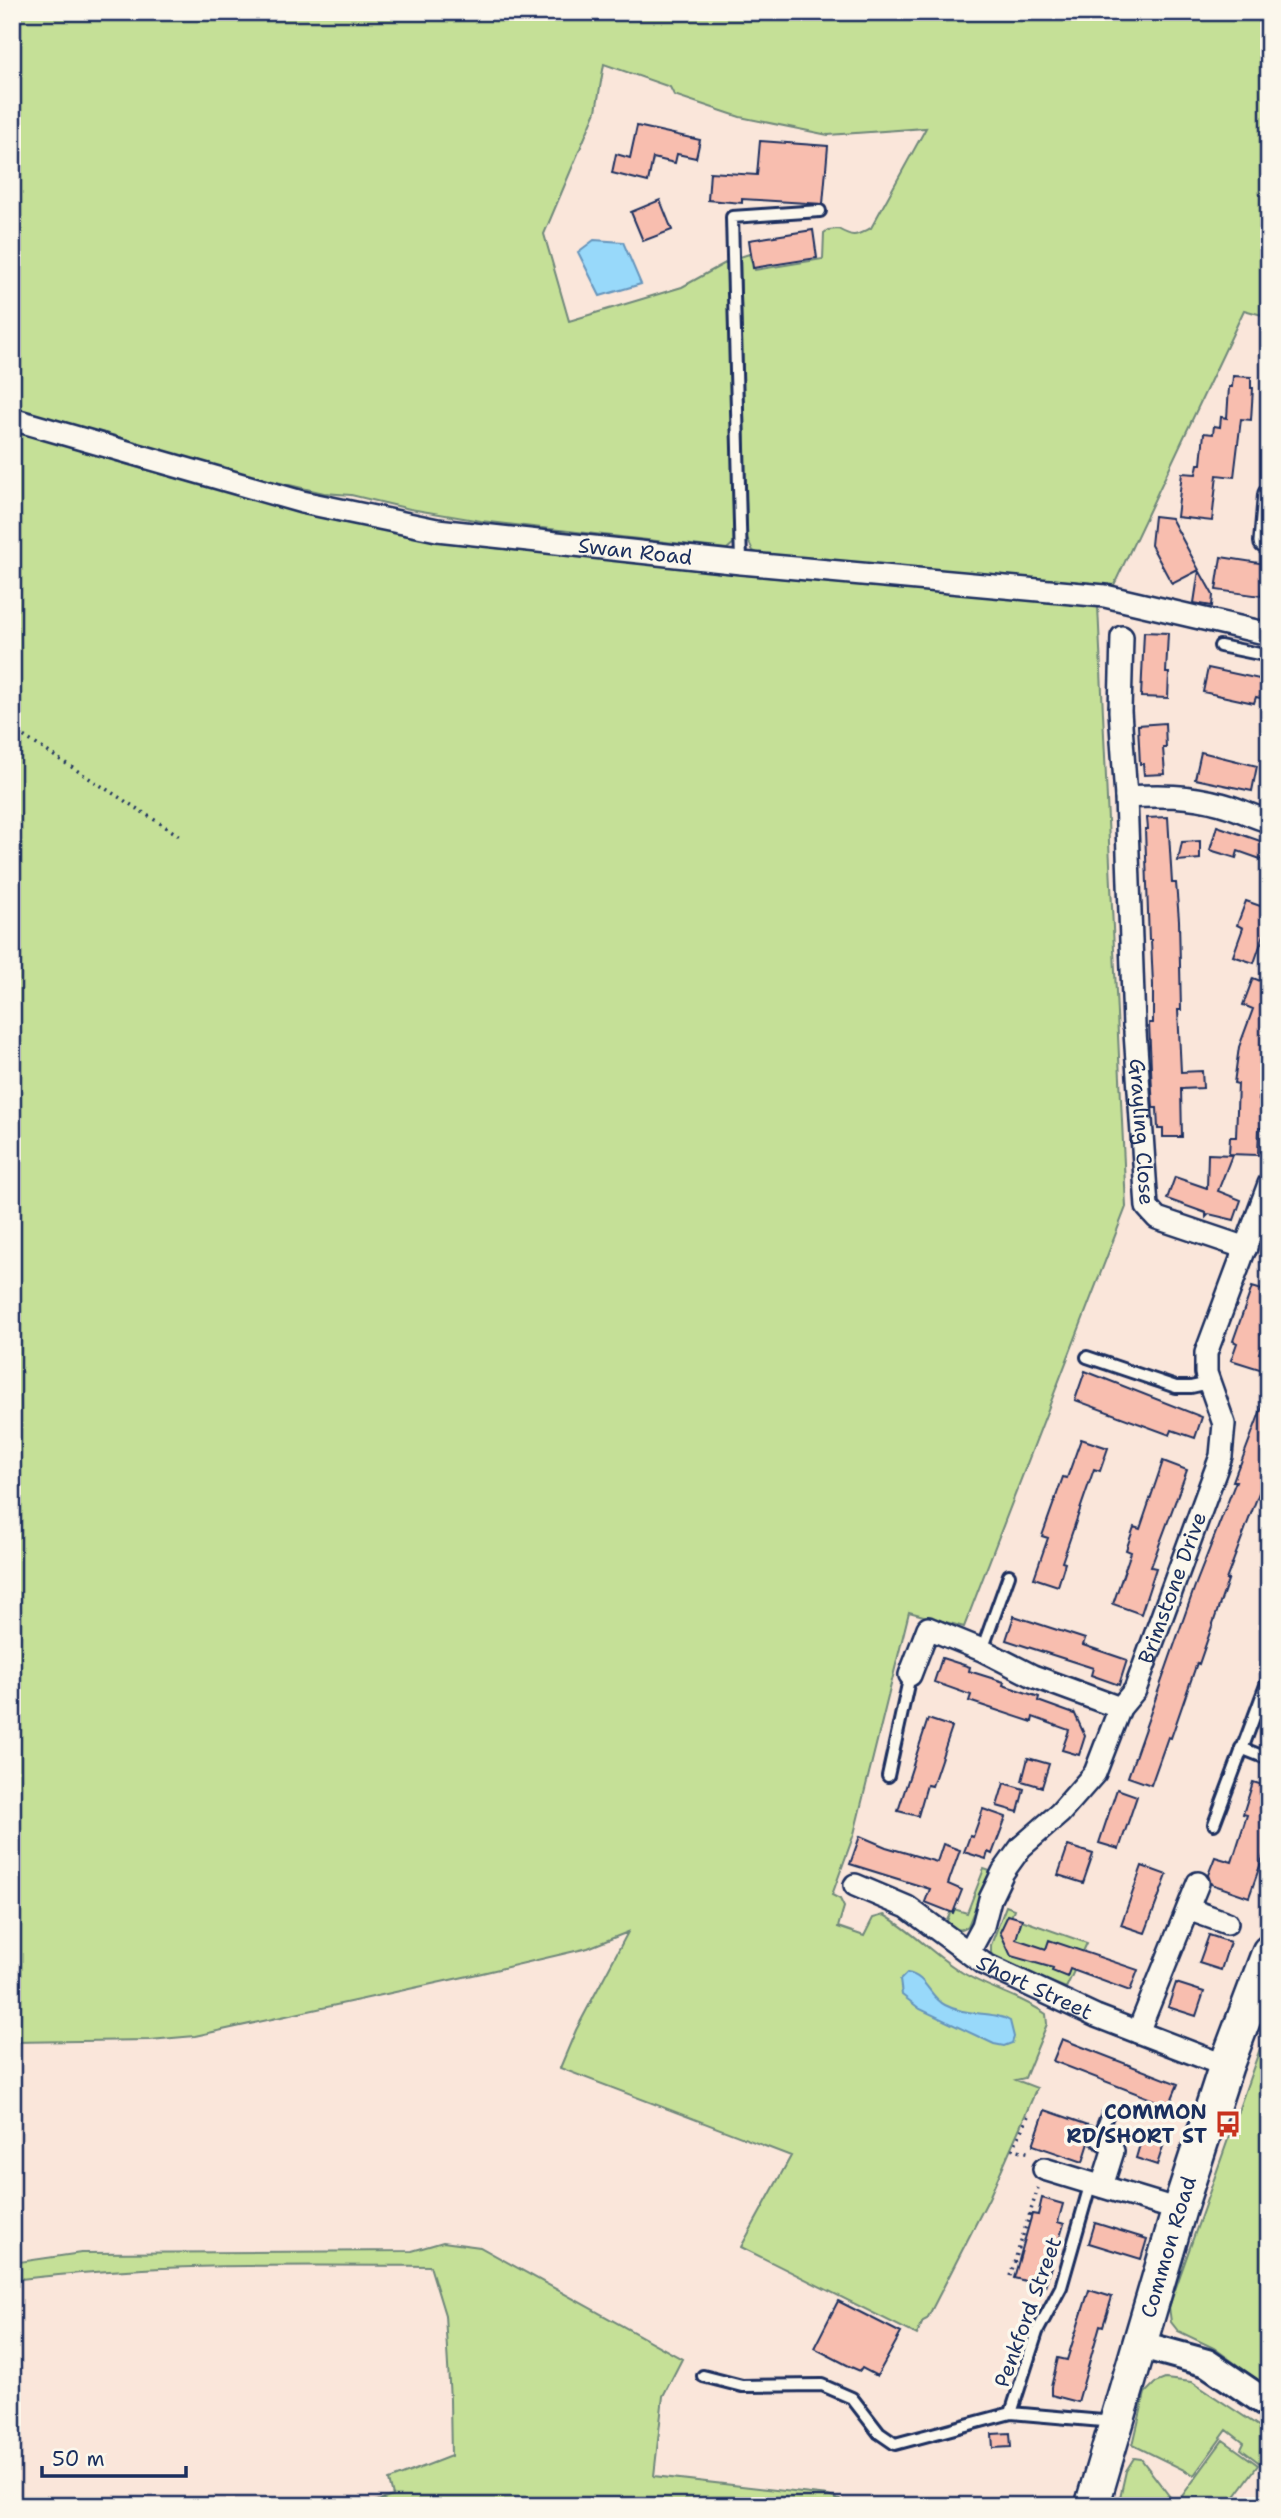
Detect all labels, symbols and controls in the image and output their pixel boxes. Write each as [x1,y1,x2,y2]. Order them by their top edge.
street label: Swan Road [577,531,694,572]
street label: Grayling Close [1123,1057,1161,1206]
street label: Brimstone Drive [1132,1508,1213,1668]
street label: Short Street [970,1949,1097,2026]
place label: COMMON RD/SHORT ST [1066,2098,1207,2150]
bus stop icon: COMMON RD/SHORT ST [1213,2109,1243,2139]
street label: Common Road [1134,2173,1203,2321]
street label: Penkford Street [988,2233,1068,2391]
scale bar [42,2434,186,2478]
text: 50 m [52,2445,105,2473]

